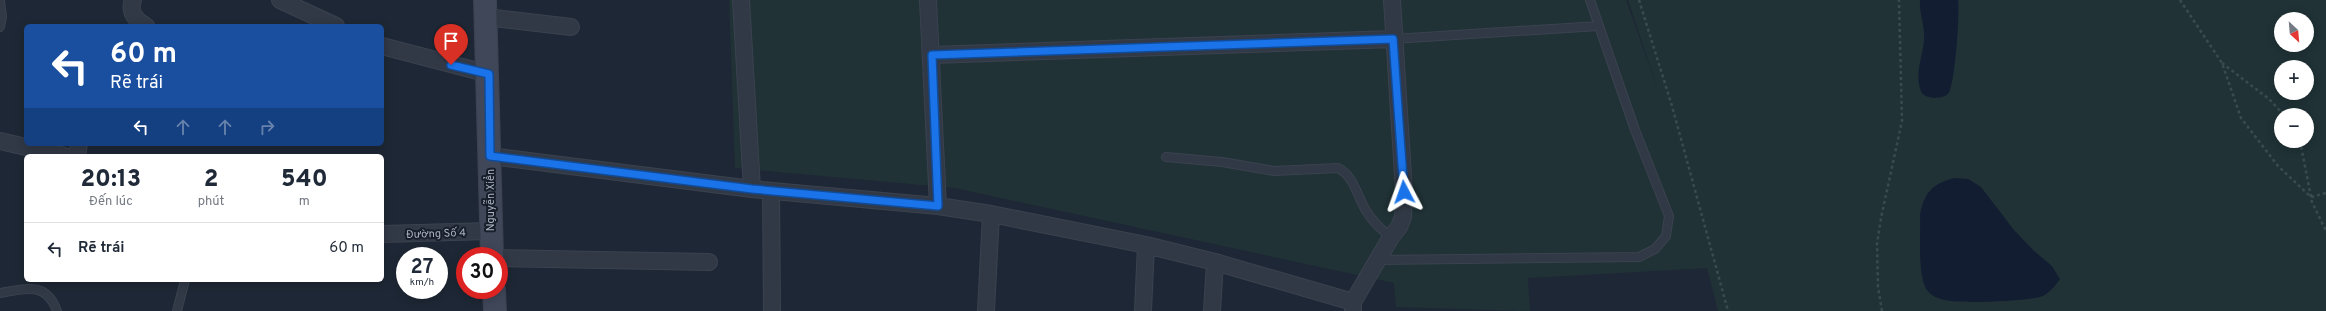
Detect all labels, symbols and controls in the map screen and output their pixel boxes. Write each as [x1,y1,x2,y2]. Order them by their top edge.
north arrow [2274,12,2314,52]
map controls [2274,12,2314,148]
pin [434,24,468,65]
icon: arrive [440,30,462,52]
text: 60 m [110,37,177,73]
icon: left [44,40,96,92]
button: + [2274,60,2314,100]
text: Rẽ trái [110,72,163,95]
button: − [2274,108,2314,148]
icon: left [130,116,152,138]
icon: ahead [172,116,194,138]
icon: ahead [214,116,236,138]
icon: right [256,116,278,138]
text: 20:13 [80,165,141,195]
text: 2 [204,165,218,195]
text: 540 [281,165,328,195]
street label: Nguyễn Xiển [483,169,498,231]
position arrow [1383,171,1425,213]
text: Đến lúc [89,194,133,210]
text: phút [198,194,225,210]
text: m [299,194,310,210]
street label: Đường Số 4 [406,226,466,242]
icon: left [44,238,66,260]
text: Rẽ trái [78,239,125,258]
text: 60 m [329,239,364,258]
speed limit sign: 30 [456,247,508,299]
text: 27 [411,255,433,281]
text: km/h [410,276,434,289]

